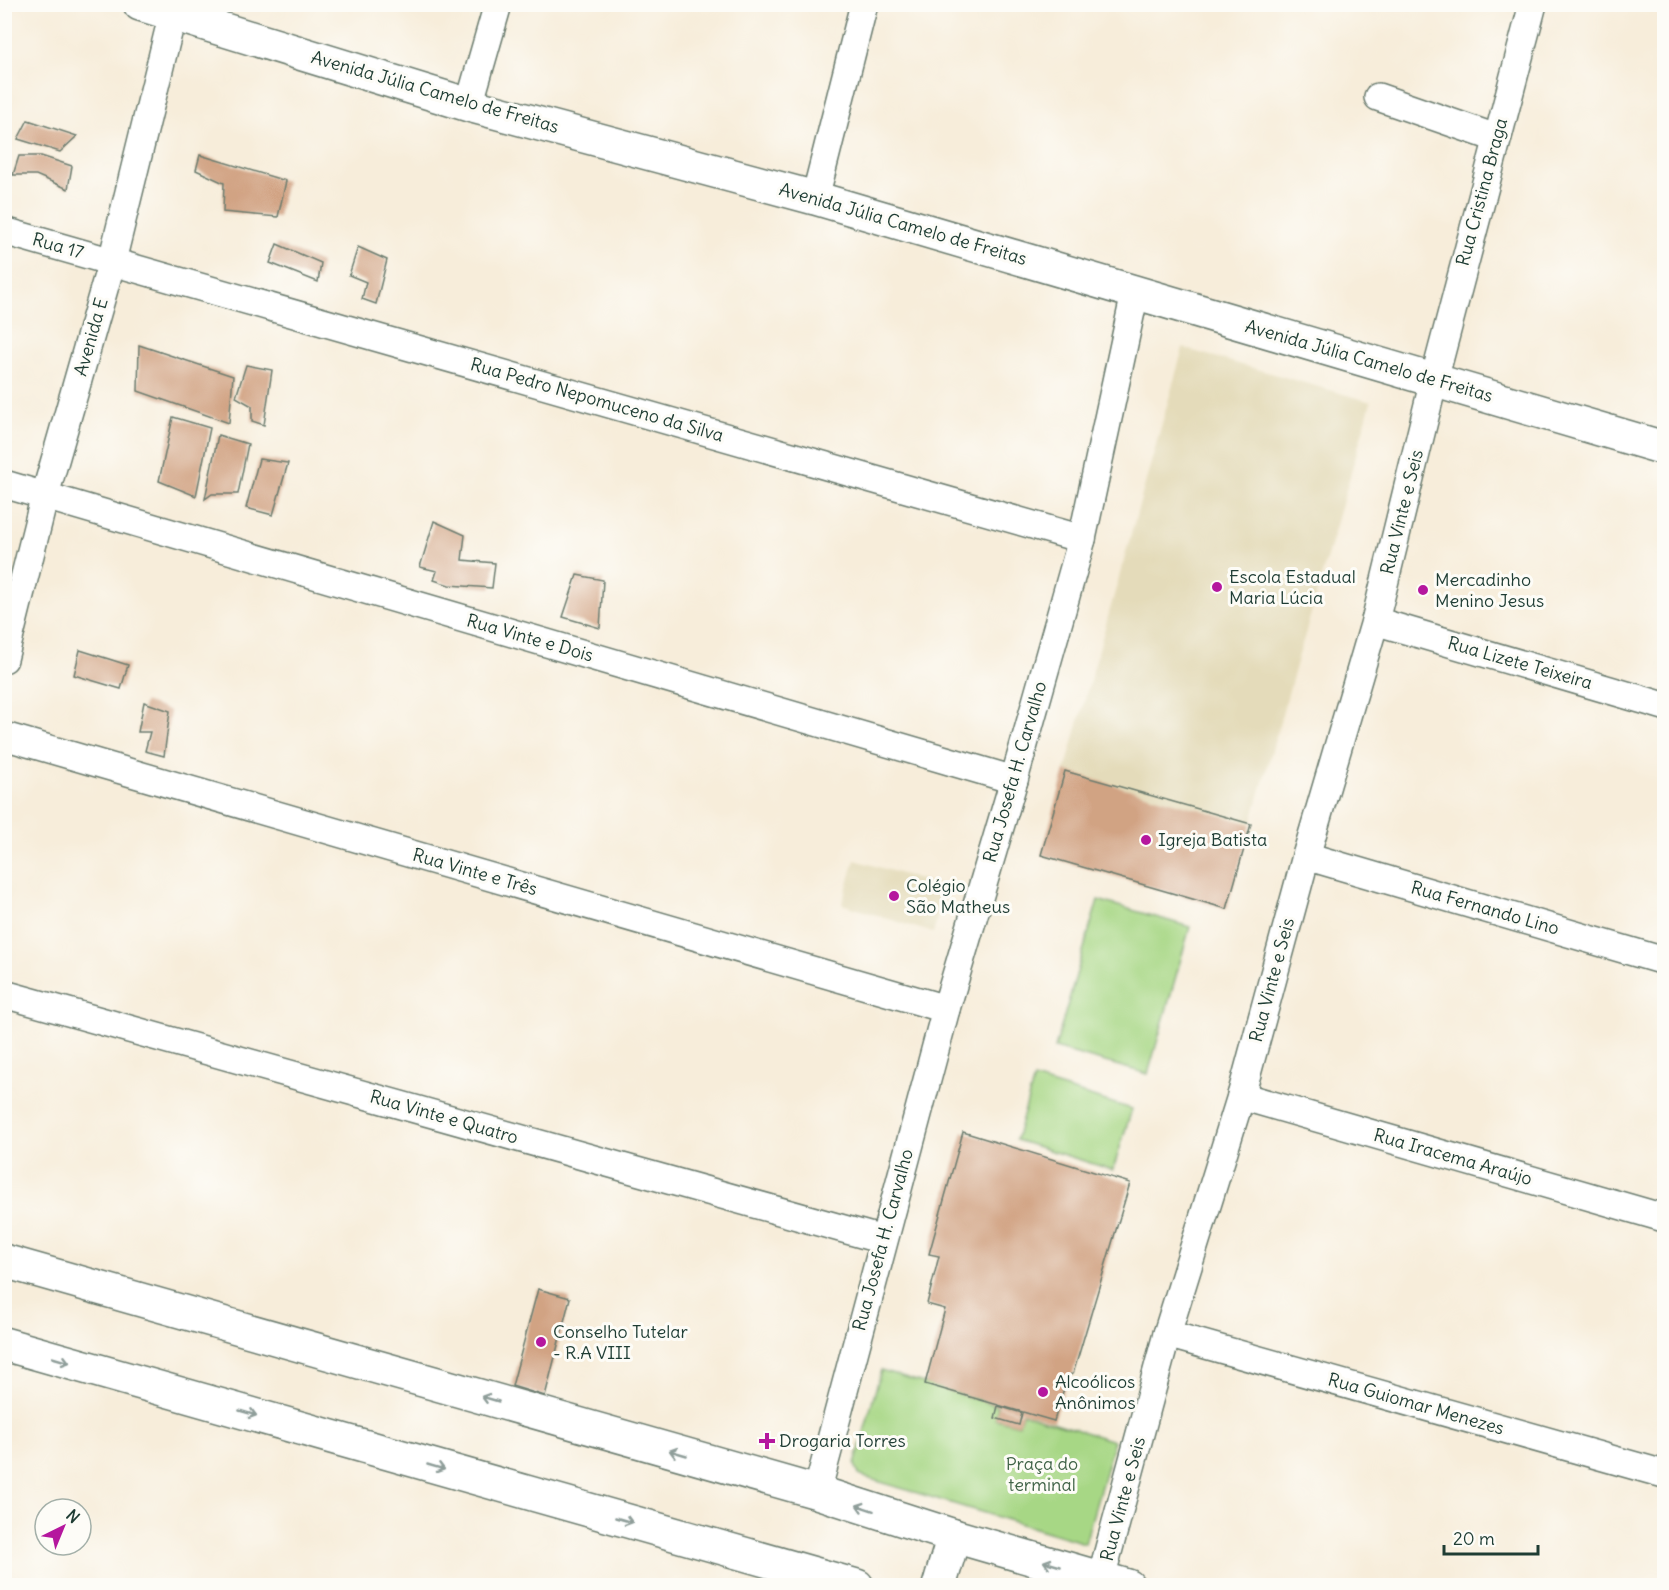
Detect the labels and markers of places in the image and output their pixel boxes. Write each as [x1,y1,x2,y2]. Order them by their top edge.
place label: Escola Estadual Maria Lúcia [1229,565,1356,609]
place label: Mercadinho Menino Jesus [1435,568,1544,612]
marker: Escola Estadual Maria Lúcia [1210,580,1224,594]
marker: Mercadinho Menino Jesus [1416,583,1430,597]
place label: Igreja Batista [1158,828,1267,851]
marker: Igreja Batista [1139,833,1153,847]
place label: Colégio São Matheus [906,874,1010,918]
marker: Colégio São Matheus [887,889,901,903]
place label: Conselho Tutelar - R.A VIII [553,1320,688,1364]
marker: Conselho Tutelar - R.A VIII [534,1335,548,1349]
place label: Alcoólicos Anônimos [1055,1370,1136,1414]
marker: Alcoólicos Anônimos [1036,1385,1050,1399]
place label: Drogaria Torres [779,1429,906,1452]
marker: Drogaria Torres [760,1434,774,1448]

